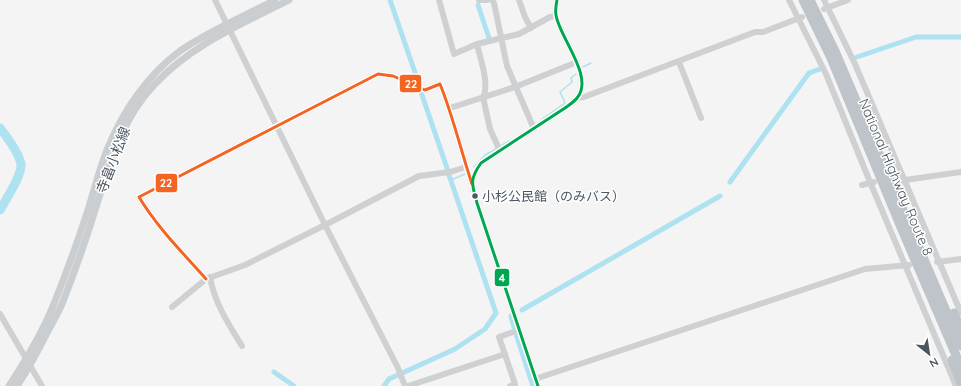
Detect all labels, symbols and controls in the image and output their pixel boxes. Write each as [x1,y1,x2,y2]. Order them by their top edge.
line badge: 22 [399,74,422,93]
text: 22 [405,77,417,91]
street label: National Highway Route 8 [855,96,937,258]
street label: 寺畠小松線 [92,124,134,196]
line badge: 22 [155,173,178,193]
text: 22 [160,176,172,190]
place label: 小杉公民館（のみバス） [482,188,625,204]
marker: 小杉公民館（のみバス） [470,191,480,201]
line badge: 4 [494,268,510,287]
text: 4 [499,271,506,285]
north arrow [909,334,949,374]
text: N [927,355,941,371]

